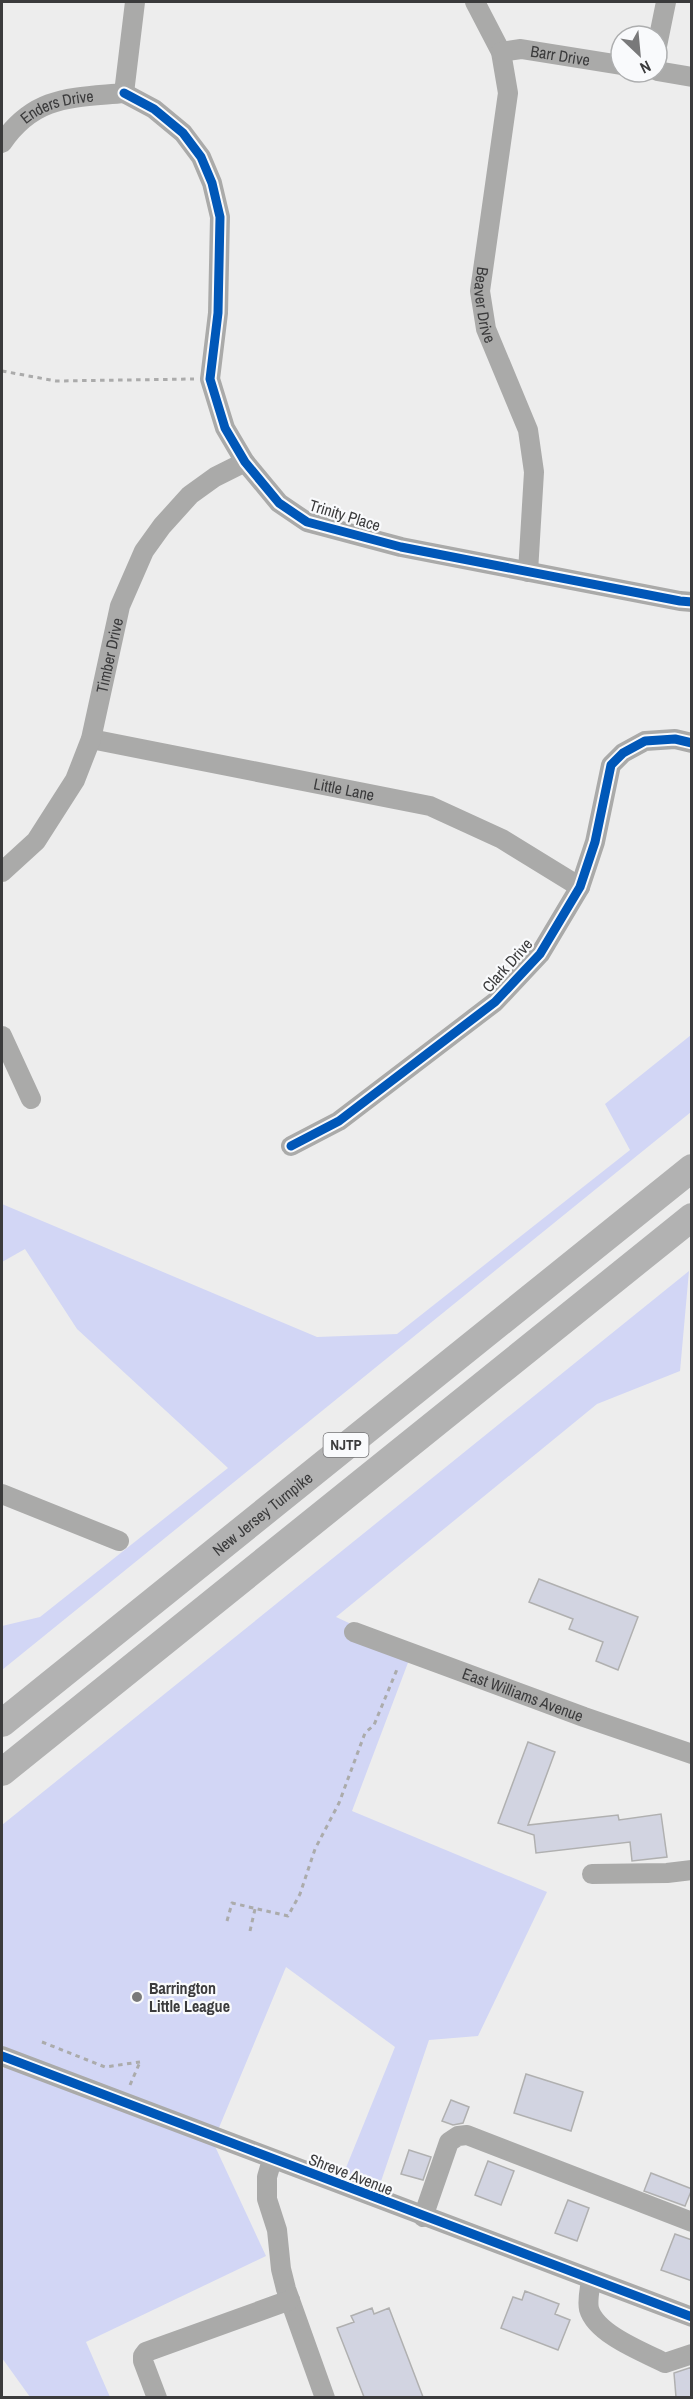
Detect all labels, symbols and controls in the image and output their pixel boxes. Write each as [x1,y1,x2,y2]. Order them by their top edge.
north arrow [609,24,669,84]
street label: Barr Drive [529,40,592,71]
text: N [636,56,655,79]
street label: Enders Drive [15,85,94,129]
street label: Beaver Drive [469,265,502,346]
street label: Trinity Place [307,494,383,536]
street label: Timber Drive [90,616,128,695]
street label: Little Lane [312,772,376,806]
street label: Clark Drive [477,933,537,997]
road number: NJTP [324,1433,368,1457]
street label: New Jersey Turnpike [208,1467,317,1561]
street label: East Williams Avenue [459,1662,586,1727]
place label: Barrington Little League [149,1977,230,2017]
marker: Barrington Little League [130,1990,144,2004]
street label: Shreve Avenue [306,2148,396,2200]

